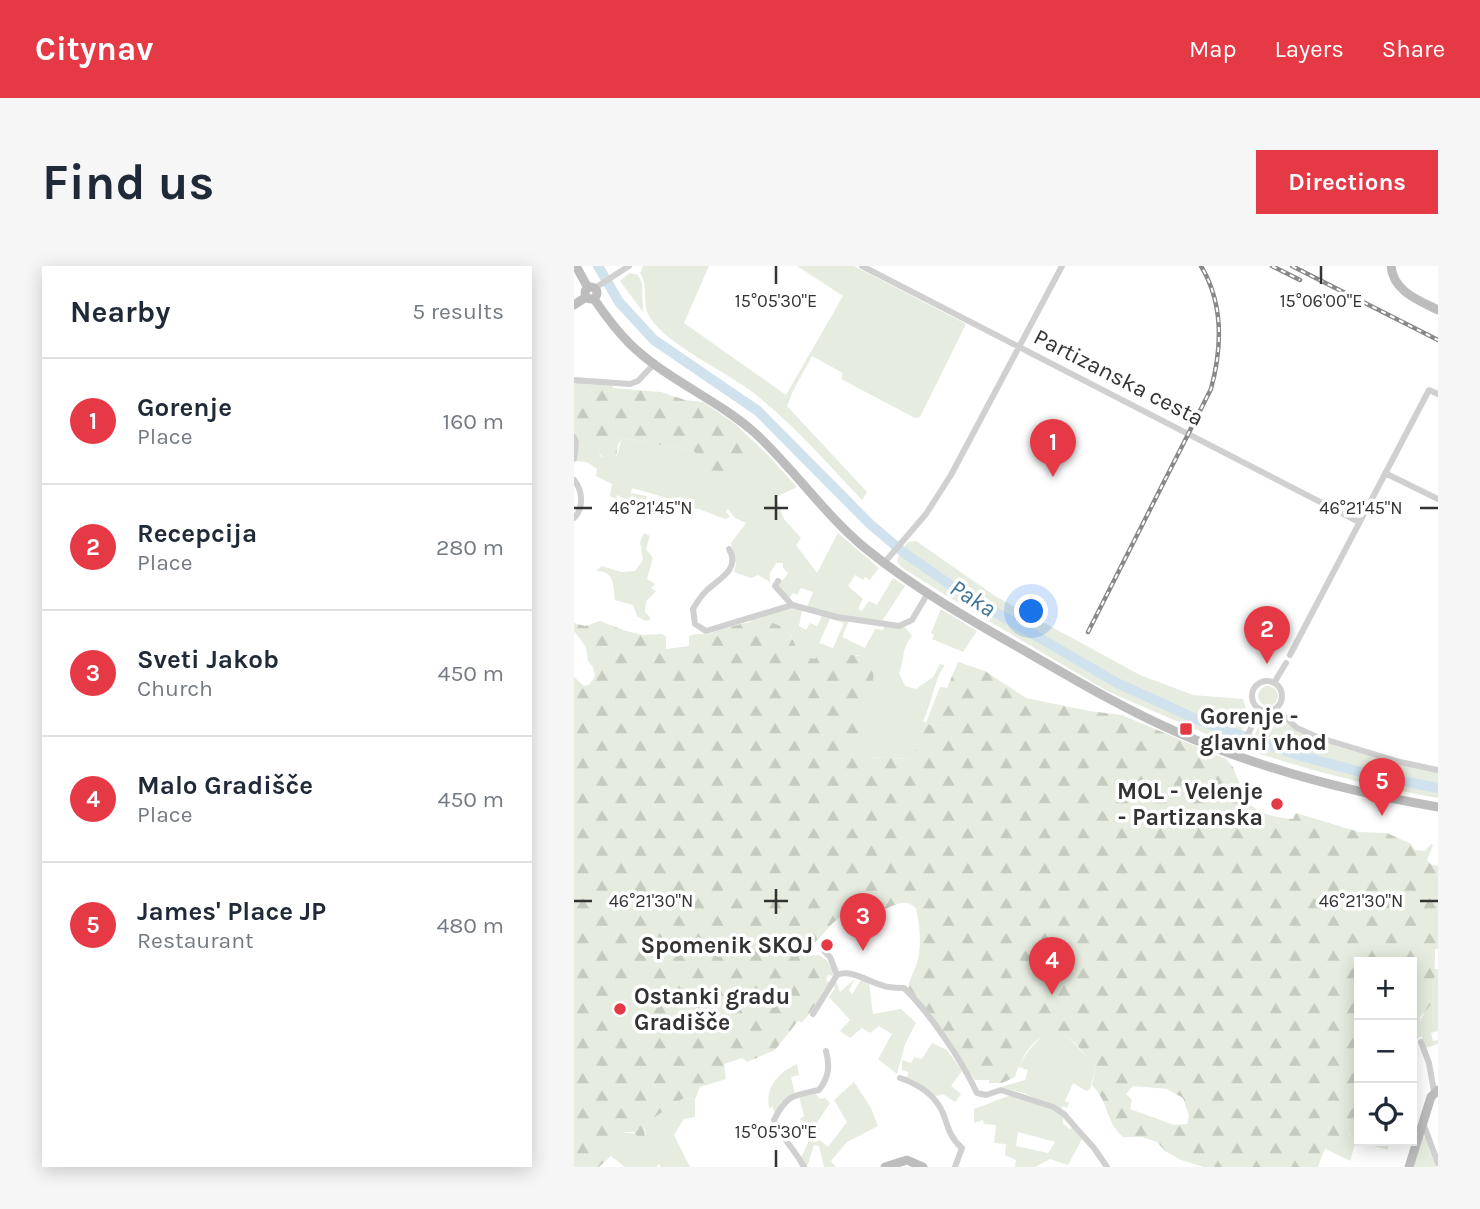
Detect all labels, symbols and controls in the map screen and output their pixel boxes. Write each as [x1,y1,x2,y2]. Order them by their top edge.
text: Citynav [35,30,153,68]
text: Map [1189,35,1237,63]
text: Layers [1275,35,1344,63]
text: Share [1382,35,1445,63]
button: Directions [1256,150,1438,214]
text: Find us [42,154,214,211]
text: 15°05'30"E [735,290,817,312]
text: 15°06'00"E [1280,290,1362,312]
text: Nearby [70,294,170,330]
text: 5 results [412,298,504,325]
street label: Partizanska cesta [1029,323,1208,432]
text: Gorenje [137,392,232,423]
text: 1 [89,408,97,435]
text: 160 m [443,408,504,435]
pin: 1 [1030,419,1076,477]
text: Place [137,423,193,450]
text: 46°21'45"N [609,497,693,519]
text: 46°21'45"N [1319,497,1403,519]
text: Recepcija [137,518,257,549]
text: 2 [86,534,100,561]
text: 280 m [436,534,504,561]
text: Place [137,549,193,576]
water label: Paka [945,573,1001,623]
your location [1014,594,1048,628]
pin: 2 [1244,606,1290,664]
text: Sveti Jakob [137,644,279,675]
text: 3 [86,660,100,687]
text: 450 m [438,660,504,687]
text: Church [137,675,213,702]
place label: Gorenje - glavni vhod [1200,703,1327,756]
marker: Gorenje - glavni vhod [1178,721,1194,737]
pin: 5 [1359,758,1405,816]
text: Malo Gradišče [137,770,313,801]
place label: MOL - Velenje - Partizanska [1117,778,1263,831]
text: 4 [86,786,100,813]
text: 450 m [438,786,504,813]
marker: MOL - Velenje - Partizanska [1269,796,1285,812]
text: Place [137,801,193,828]
text: 46°21'30"N [609,890,693,912]
text: 46°21'30"N [1319,890,1403,912]
pin: 3 [840,893,886,951]
text: James' Place JP [137,896,326,927]
text: 5 [86,912,100,939]
text: 480 m [436,912,504,939]
text: Restaurant [137,927,254,954]
place label: Spomenik SKOJ [640,932,813,959]
marker: Spomenik SKOJ [819,937,835,953]
pin: 4 [1029,937,1075,995]
map controls [1354,957,1417,1146]
button: + [1354,957,1417,1020]
place label: Ostanki gradu Gradišče [634,983,790,1036]
marker: Ostanki gradu Gradišče [612,1001,628,1017]
button: − [1354,1020,1417,1083]
button: locate [1354,1083,1417,1146]
text: 15°05'30"E [735,1121,817,1143]

